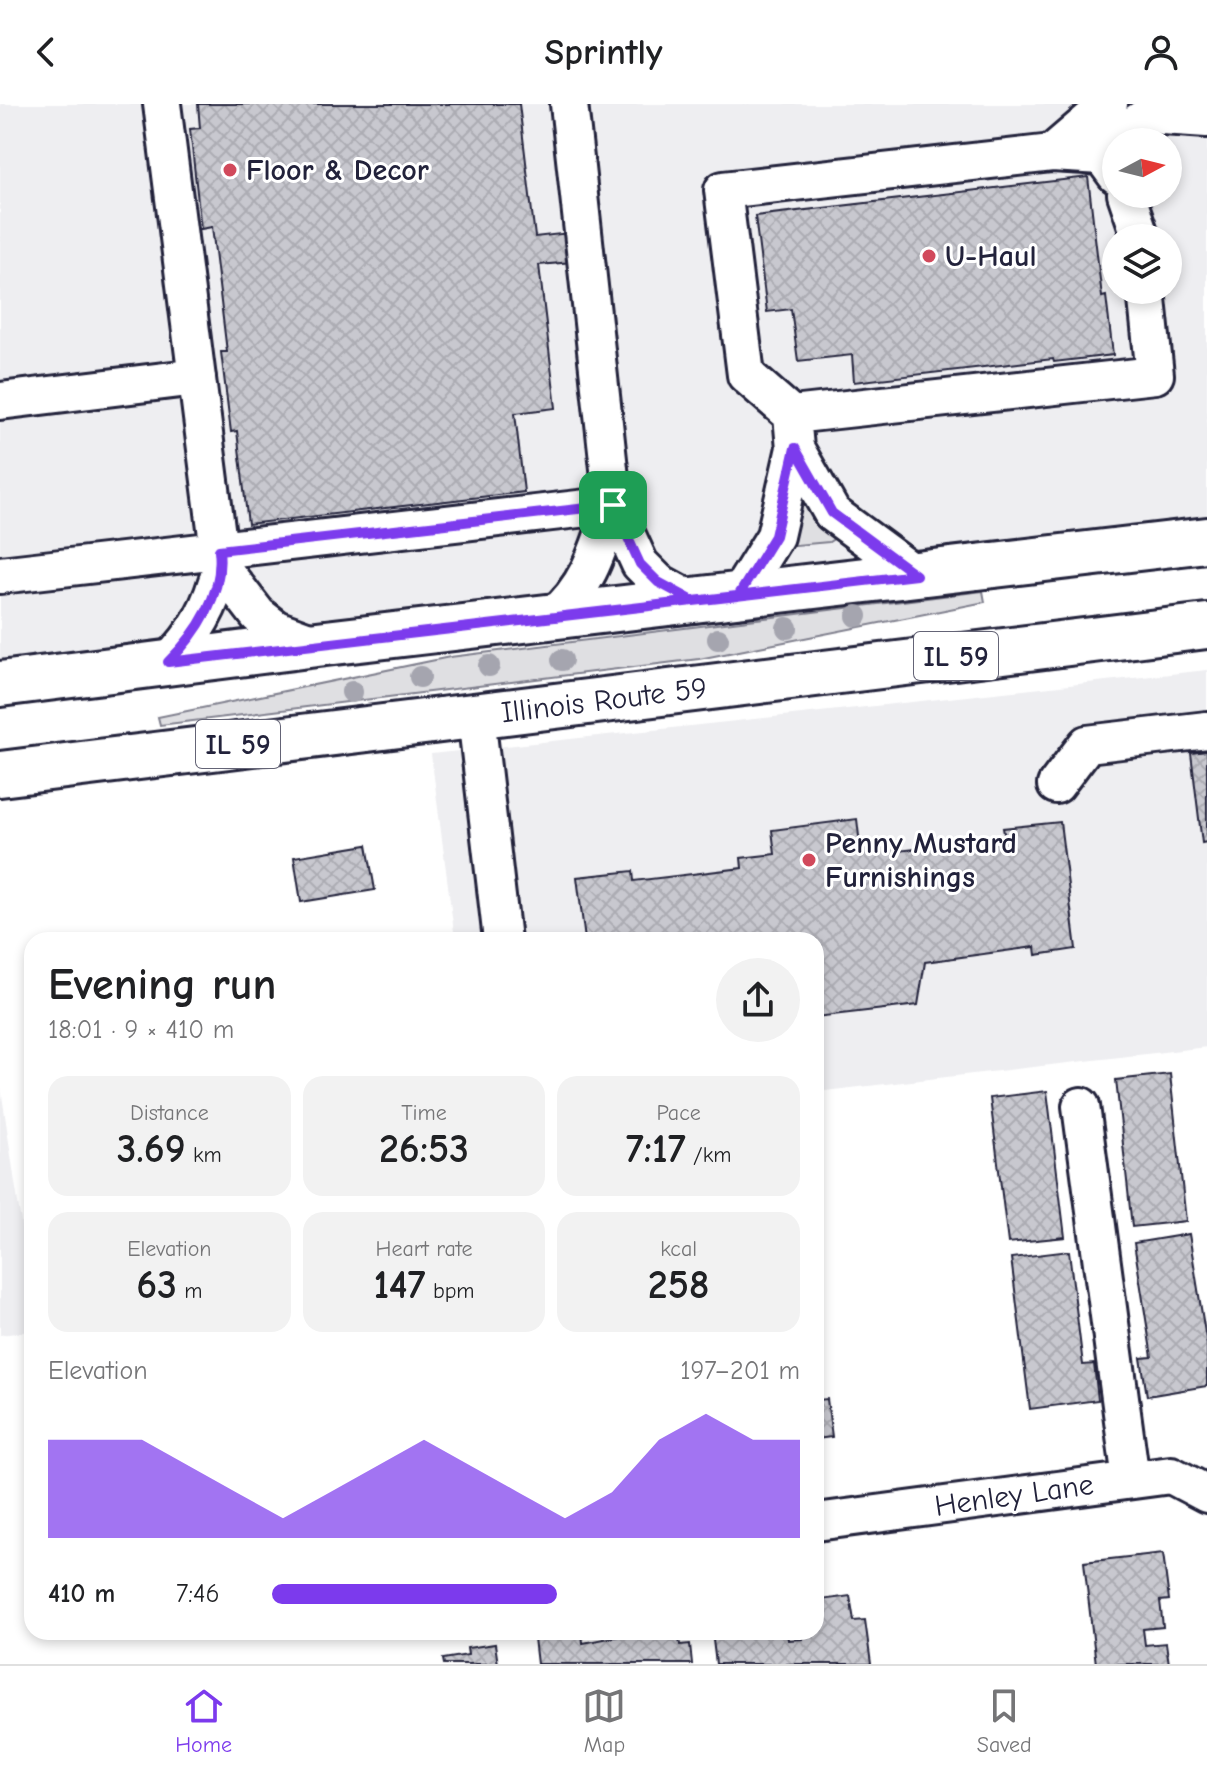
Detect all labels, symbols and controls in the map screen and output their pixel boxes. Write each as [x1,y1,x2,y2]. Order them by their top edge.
icon: back [24,30,68,74]
icon: person [1139,30,1183,74]
text: Sprintly [544,32,663,73]
north arrow [1102,128,1182,208]
map controls [1102,128,1182,304]
place label: Floor & Decor [246,153,429,188]
marker: Floor & Decor [221,161,239,179]
button: layers [1102,224,1182,304]
place label: U-Haul [945,239,1037,274]
marker: U-Haul [920,247,938,265]
pin [579,471,647,539]
icon: arrive [591,483,635,527]
road number: IL 59 [914,632,998,680]
street label: Illinois Route 59 [499,671,709,730]
road number: IL 59 [196,720,280,768]
place label: Penny Mustard Furnishings [825,826,1017,895]
marker: Penny Mustard Furnishings [800,851,818,869]
button: share [716,958,800,1042]
text: Evening run [48,959,276,1010]
text: 18:01 · 9 × 410 m [48,1015,234,1045]
text: Distance [130,1100,209,1126]
text: Time [401,1100,447,1126]
text: Pace [656,1100,701,1126]
text: 3.69 [117,1126,186,1172]
text: 26:53 [379,1126,469,1172]
text: 7:17 [626,1126,686,1172]
text: km [186,1142,222,1168]
text: /km [686,1142,732,1168]
text: Elevation [127,1236,211,1262]
text: Heart rate [375,1236,472,1262]
text: kcal [660,1236,697,1262]
text: 63 [136,1262,177,1308]
text: 147 [373,1262,426,1308]
text: 258 [648,1262,709,1308]
text: m [177,1278,202,1304]
text: bpm [426,1278,475,1304]
text: Elevation [48,1356,148,1386]
text: 197–201 m [680,1356,800,1386]
street label: Henley Lane [932,1467,1096,1524]
text: 410 m [48,1579,115,1609]
text: 7:46 [176,1579,220,1609]
tab: Home [175,1684,232,1758]
tab: Map [582,1684,626,1758]
tab: Saved [977,1684,1032,1758]

